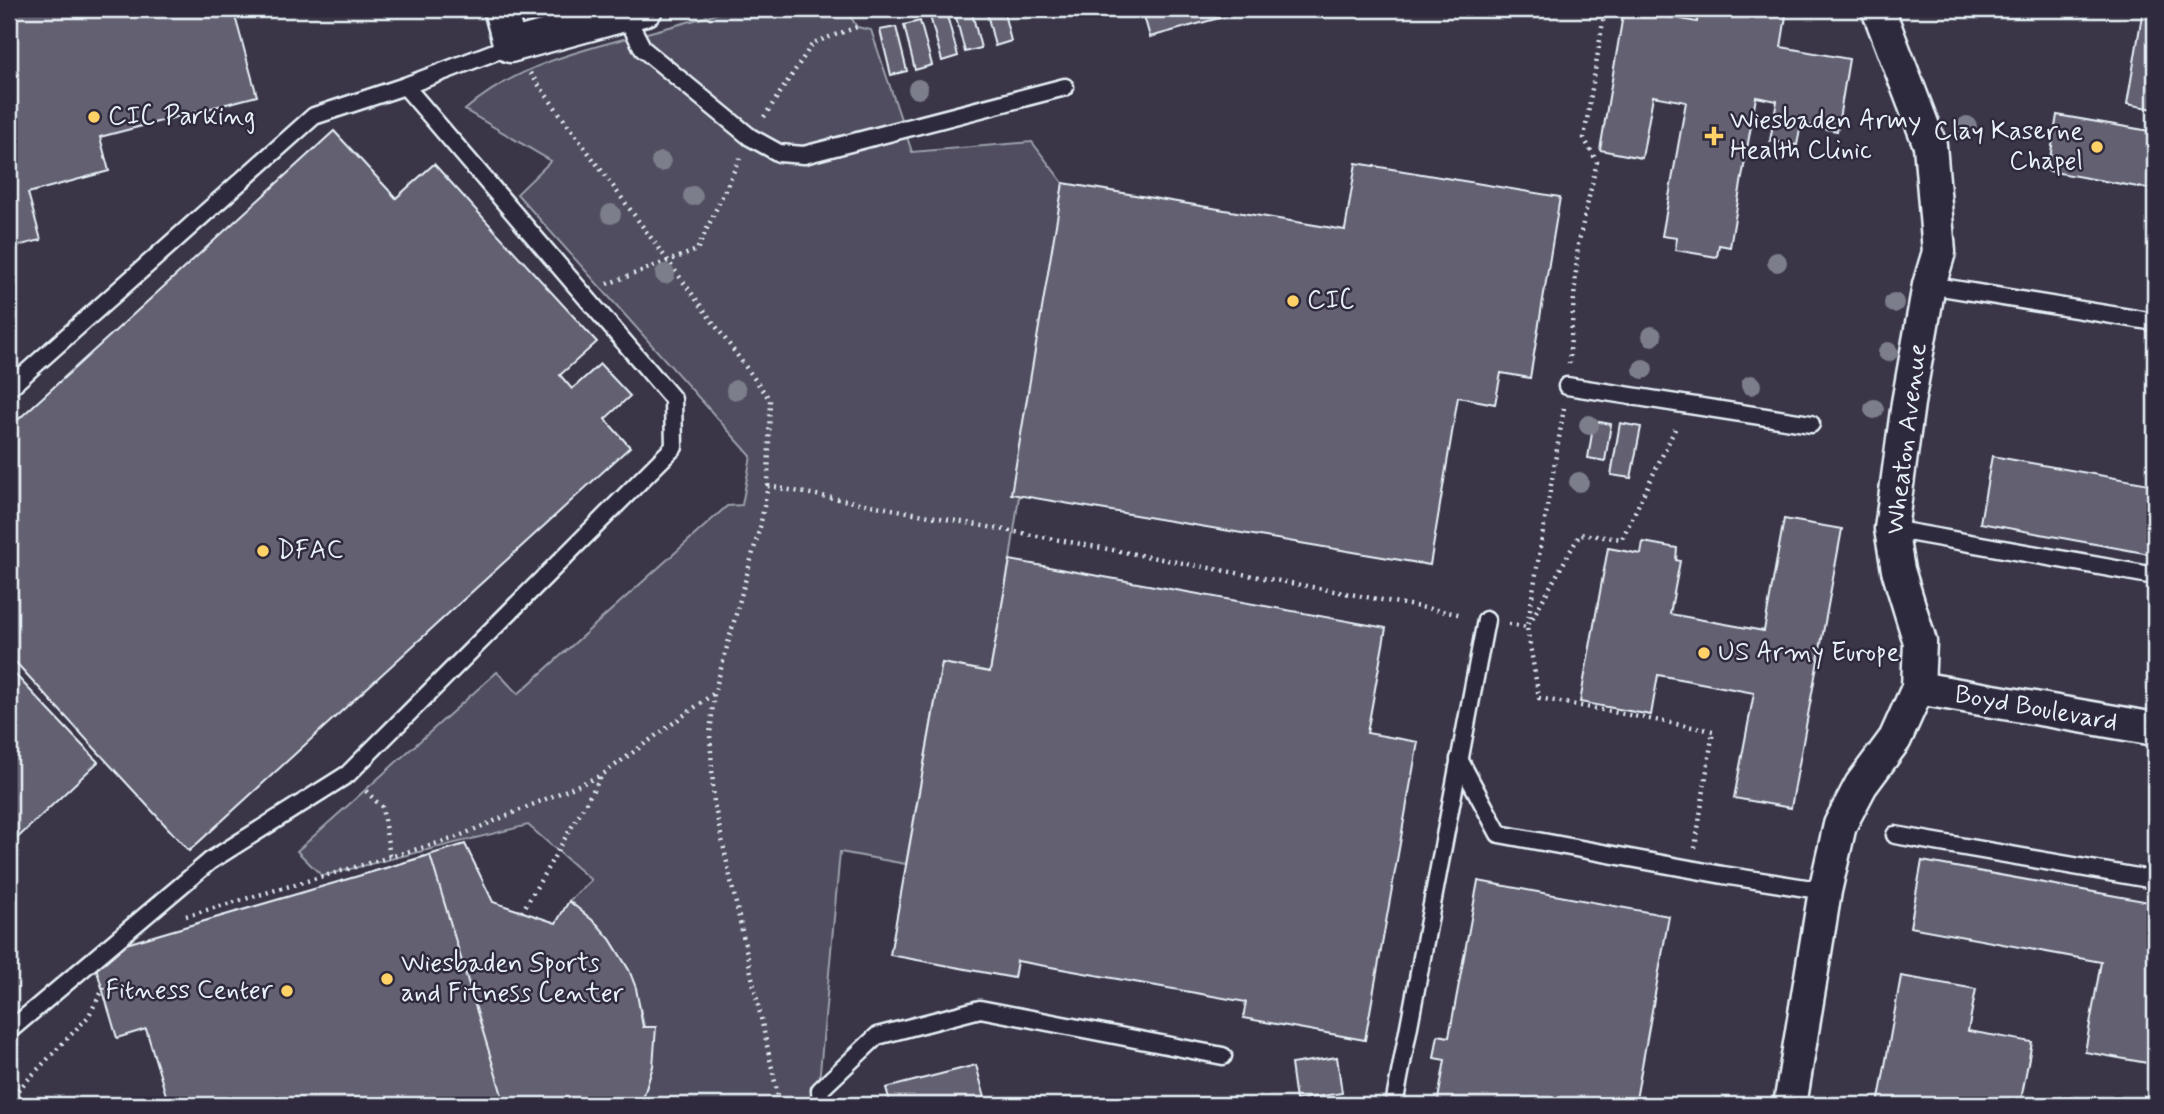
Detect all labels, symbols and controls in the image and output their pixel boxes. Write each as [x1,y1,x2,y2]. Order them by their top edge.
place label: CIC Parking [108,100,255,134]
place label: Wiesbaden Army Health Clinic [1730,104,1921,168]
marker: CIC Parking [86,109,102,125]
place label: Clay Kaserne Chapel [1934,115,2083,179]
marker: Wiesbaden Army Health Clinic [1704,126,1724,146]
marker: Clay Kaserne Chapel [2089,139,2105,155]
place label: CIC [1307,284,1354,318]
marker: CIC [1285,293,1301,309]
street label: Wheaton Avenue [1878,341,1936,537]
place label: DFAC [277,534,344,568]
marker: DFAC [255,543,271,559]
place label: US Army Europe [1718,636,1899,670]
marker: US Army Europe [1696,645,1712,661]
street label: Boyd Boulevard [1952,678,2120,740]
place label: Wiesbaden Sports and Fitness Center [401,947,624,1011]
marker: Wiesbaden Sports and Fitness Center [379,971,395,987]
place label: Fitness Center [105,974,274,1008]
marker: Fitness Center [279,983,295,999]

